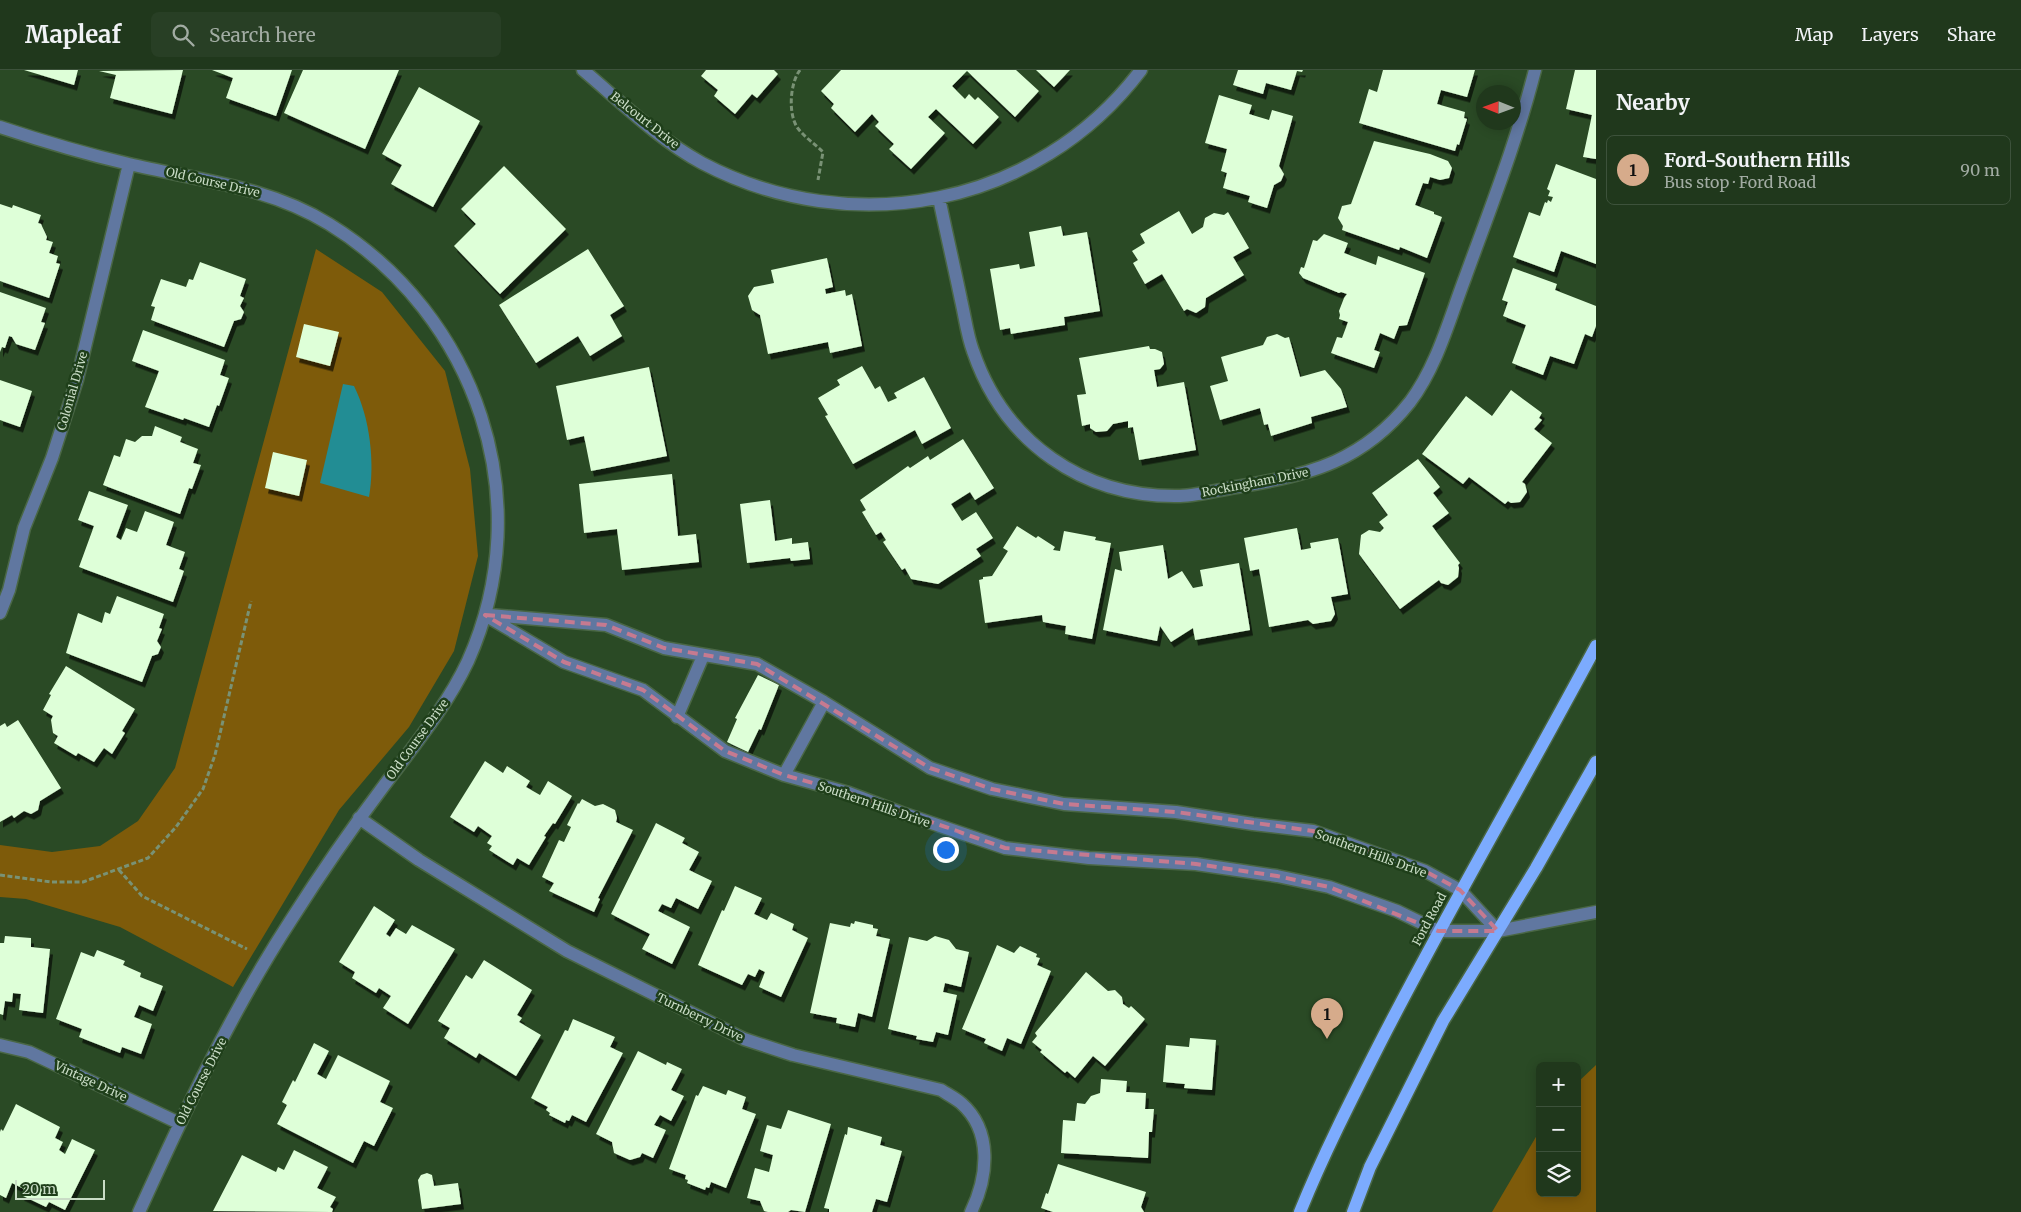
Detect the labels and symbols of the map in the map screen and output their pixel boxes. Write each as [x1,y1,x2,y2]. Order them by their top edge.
north arrow [1476,85,1521,130]
street label: Belcourt Drive [608,89,682,151]
street label: Old Course Drive [165,164,261,200]
street label: Colonial Drive [54,350,90,432]
street label: Rockingham Drive [1200,464,1310,500]
street label: Old Course Drive [383,696,451,782]
street label: Southern Hills Drive [816,778,932,830]
street label: Southern Hills Drive [1313,826,1429,880]
your location [933,837,959,863]
street label: Ford Road [1409,890,1449,948]
street label: Turnberry Drive [654,989,746,1045]
pin: 1 [1311,998,1343,1039]
street label: Old Course Drive [173,1035,229,1127]
street label: Vintage Drive [52,1057,130,1104]
scale bar [15,1177,105,1200]

